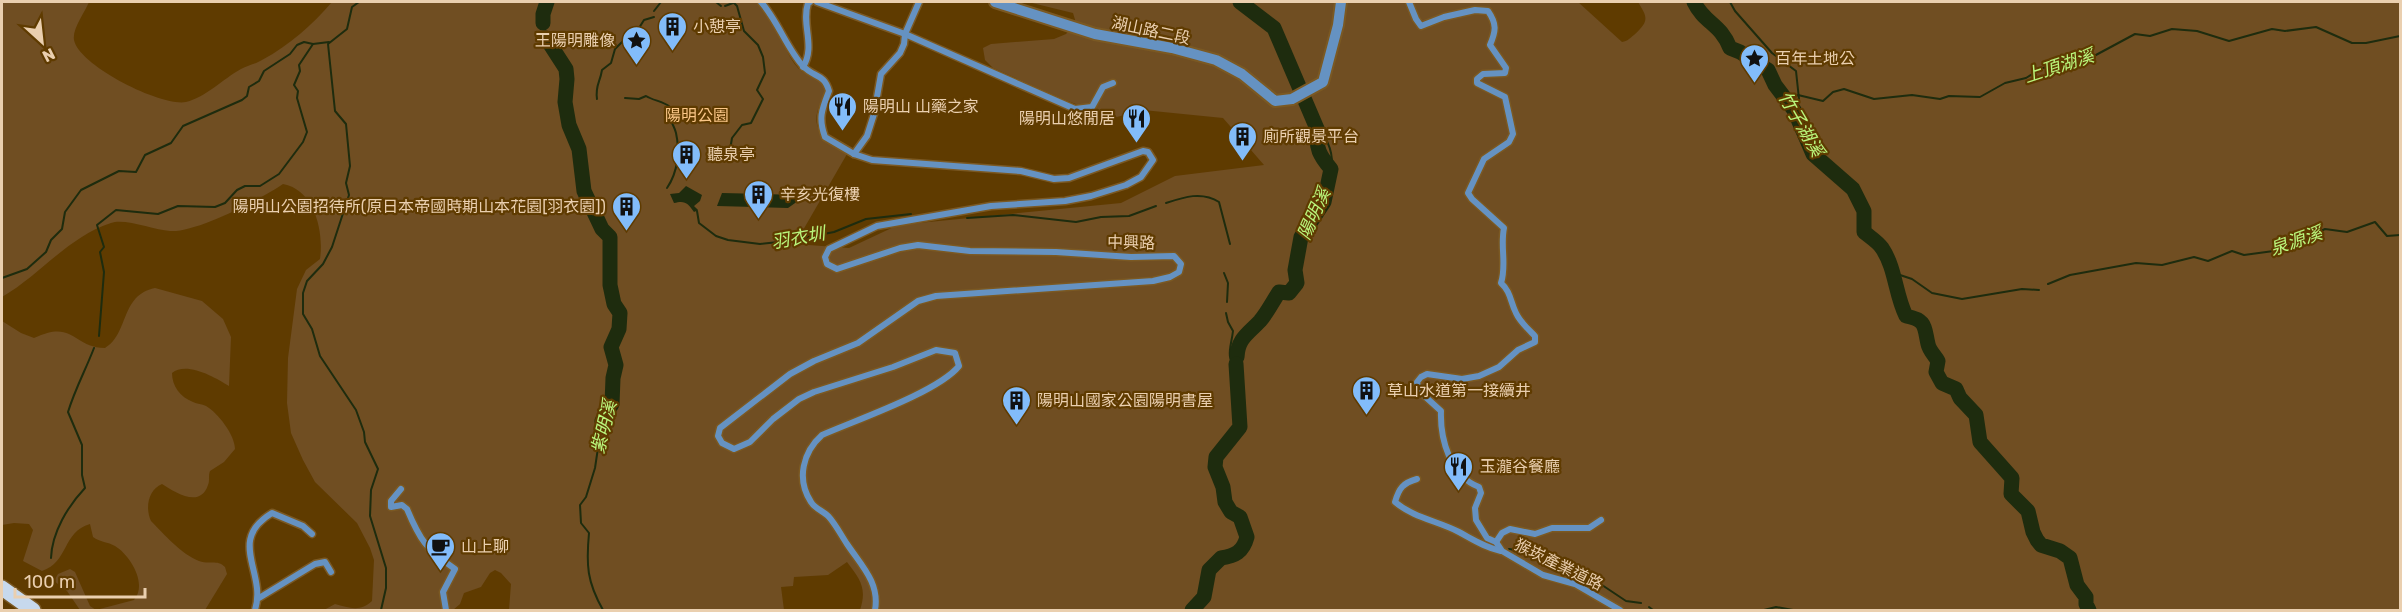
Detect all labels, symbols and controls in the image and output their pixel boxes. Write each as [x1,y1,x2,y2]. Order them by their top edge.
building icon: 小憇亭 [656,10,688,52]
north arrow [12,12,72,72]
street label: 湖山路二段 [1110,13,1192,48]
place label: 小憇亭 [693,17,741,36]
place icon: 王陽明雕像 [620,24,652,66]
place label: 王陽明雕像 [535,31,615,50]
place icon: 百年土地公 [1738,42,1770,84]
water label: 上頂湖溪 [2021,43,2099,88]
text: N [39,44,58,66]
place label: 百年土地公 [1775,49,1855,68]
water label: 竹子湖溪 [1773,87,1830,163]
restaurant icon: 陽明山 山藥之家 [826,90,858,132]
place label: 陽明山 山藥之家 [863,97,979,116]
restaurant icon: 陽明山悠閒居 [1120,102,1152,144]
park label: 陽明公園 [665,106,729,125]
place label: 陽明山悠閒居 [1019,109,1115,128]
building icon: 廁所觀景平台 [1226,120,1258,162]
place label: 廁所觀景平台 [1263,127,1359,146]
building icon: 聽泉亭 [670,138,702,180]
place label: 聽泉亭 [707,145,755,164]
building icon: 辛亥光復樓 [743,178,775,220]
water label: 陽明溪 [1293,182,1336,243]
place label: 辛亥光復樓 [780,185,860,204]
building icon: 陽明山公園招待所(原日本帝國時期山本花園[羽衣園]) [611,190,643,232]
place label: 陽明山公園招待所(原日本帝國時期山本花園[羽衣園]) [233,197,606,216]
water label: 泉源溪 [2267,221,2328,260]
water label: 羽衣圳 [770,222,829,254]
street label: 中興路 [1107,233,1155,252]
building icon: 草山水道第一接續井 [1350,374,1382,416]
place label: 草山水道第一接續井 [1387,381,1531,400]
building icon: 陽明山國家公園陽明書屋 [1000,384,1032,426]
place label: 陽明山國家公園陽明書屋 [1037,391,1213,410]
water label: 紫明溪 [587,395,622,456]
restaurant icon: 玉瀧谷餐廳 [1443,450,1475,492]
place label: 玉瀧谷餐廳 [1480,457,1560,476]
cafe icon: 山上聊 [424,530,456,572]
street label: 猴崁產業道路 [1511,535,1606,594]
place label: 山上聊 [461,537,509,556]
scale bar [15,561,146,599]
text: 100 m [24,571,75,593]

